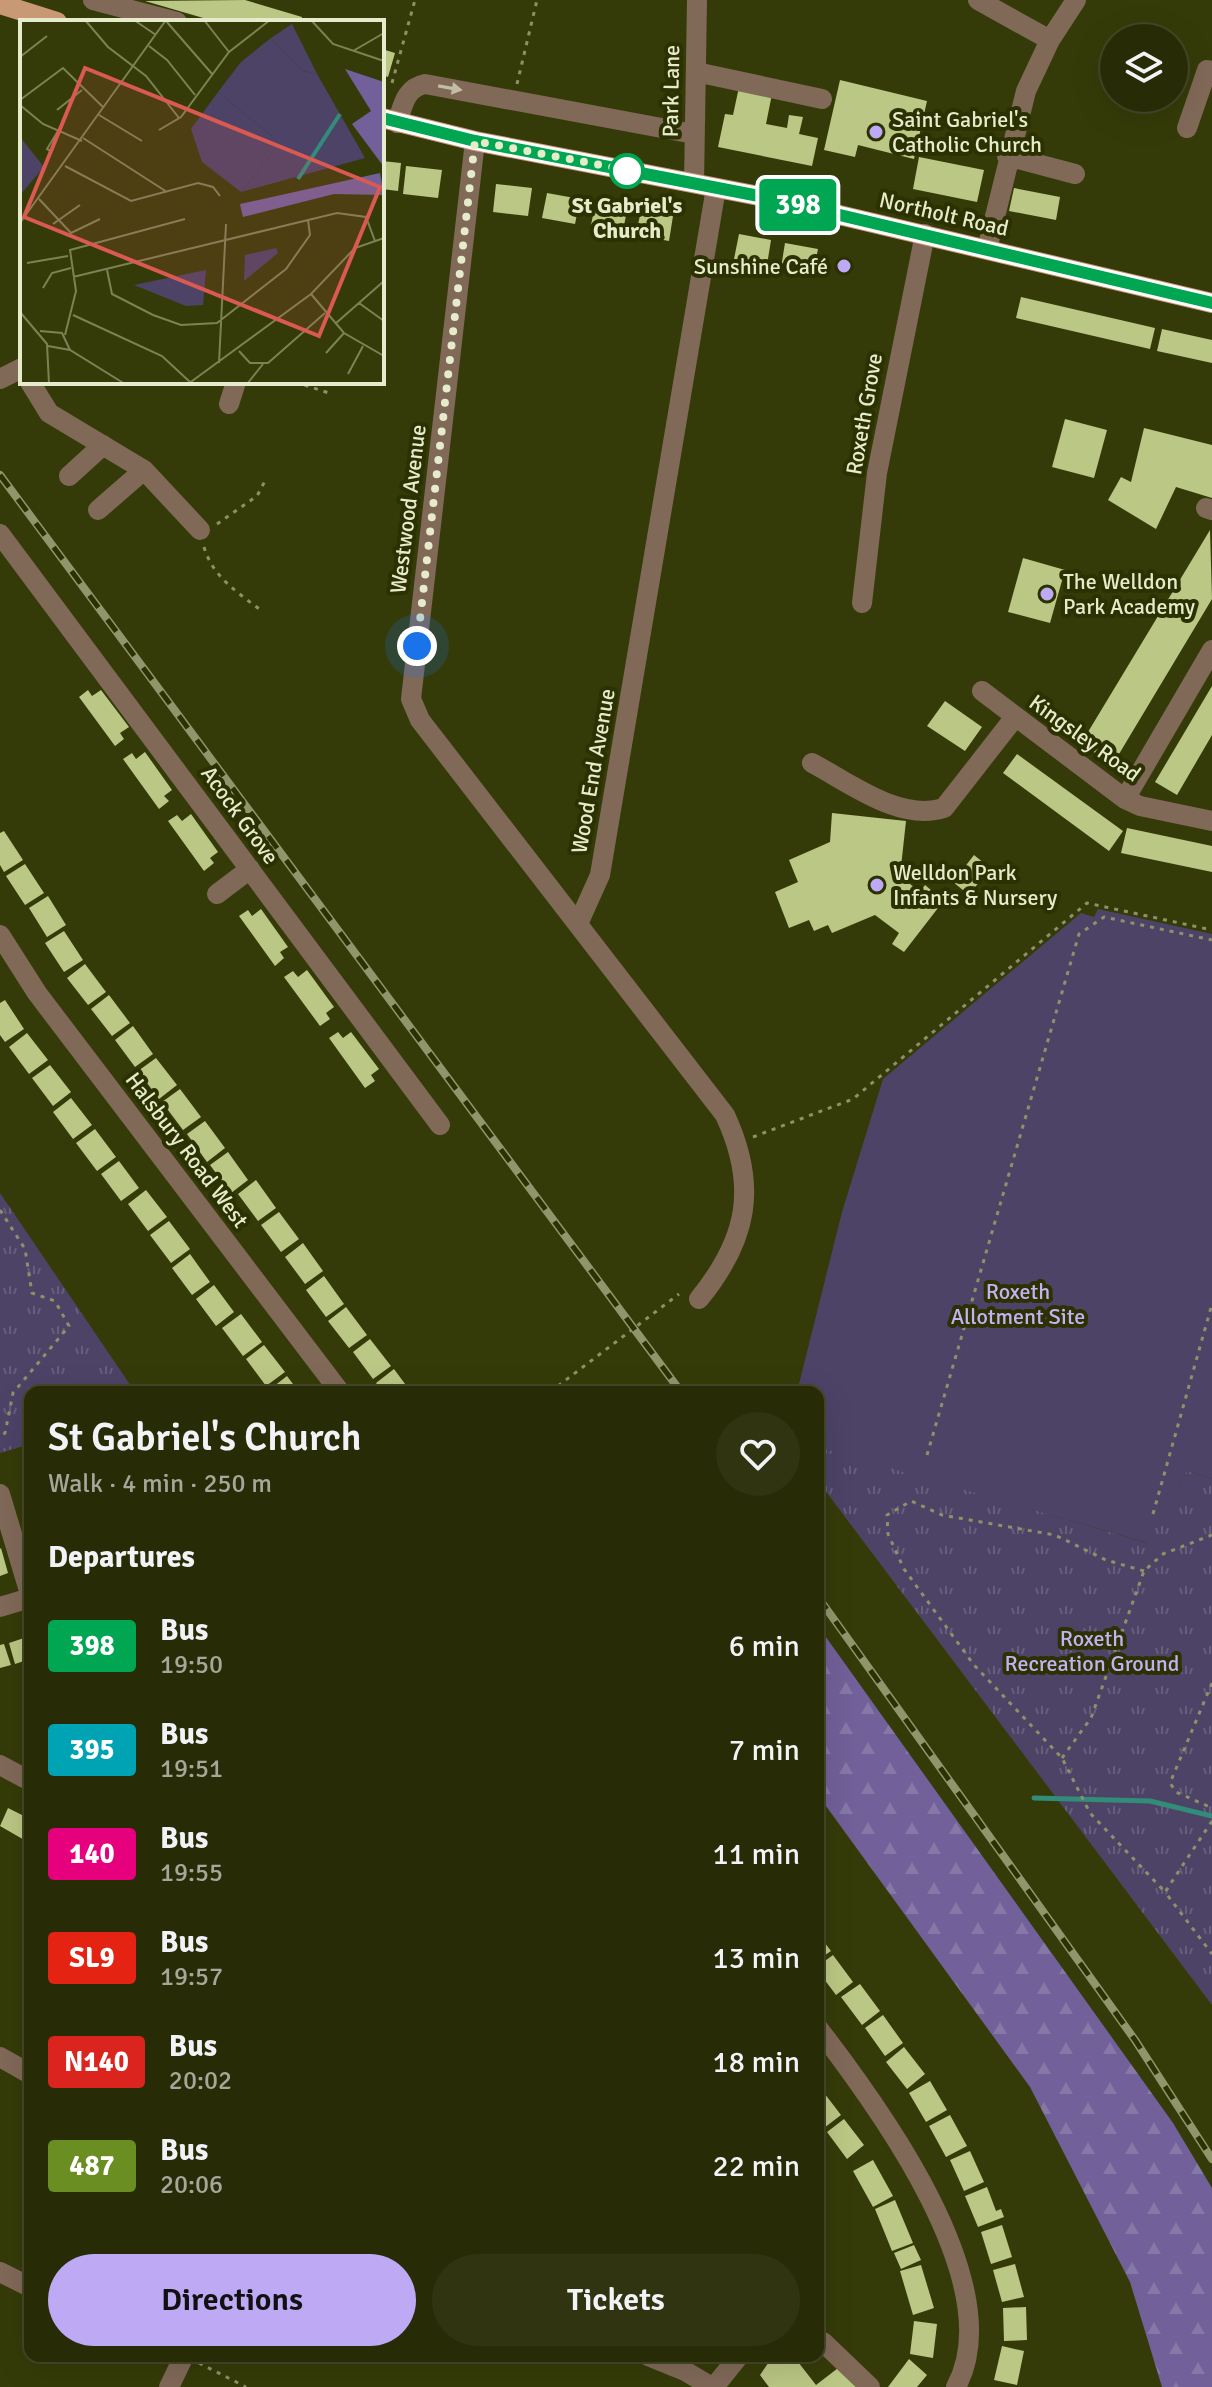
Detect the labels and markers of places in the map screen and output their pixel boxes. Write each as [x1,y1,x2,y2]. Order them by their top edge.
place label: Saint Gabriel's Catholic Church [892,106,1042,158]
marker: Saint Gabriel's Catholic Church [867,123,885,141]
marker: St Gabriel's Church [610,154,644,188]
place label: St Gabriel's Church [572,192,682,244]
place label: Sunshine Café [694,253,828,280]
marker: Sunshine Café [835,257,853,275]
place label: The Welldon Park Academy [1063,568,1196,620]
marker: The Welldon Park Academy [1038,585,1056,603]
place label: Welldon Park Infants & Nursery [893,859,1058,911]
marker: Welldon Park Infants & Nursery [868,876,886,894]

